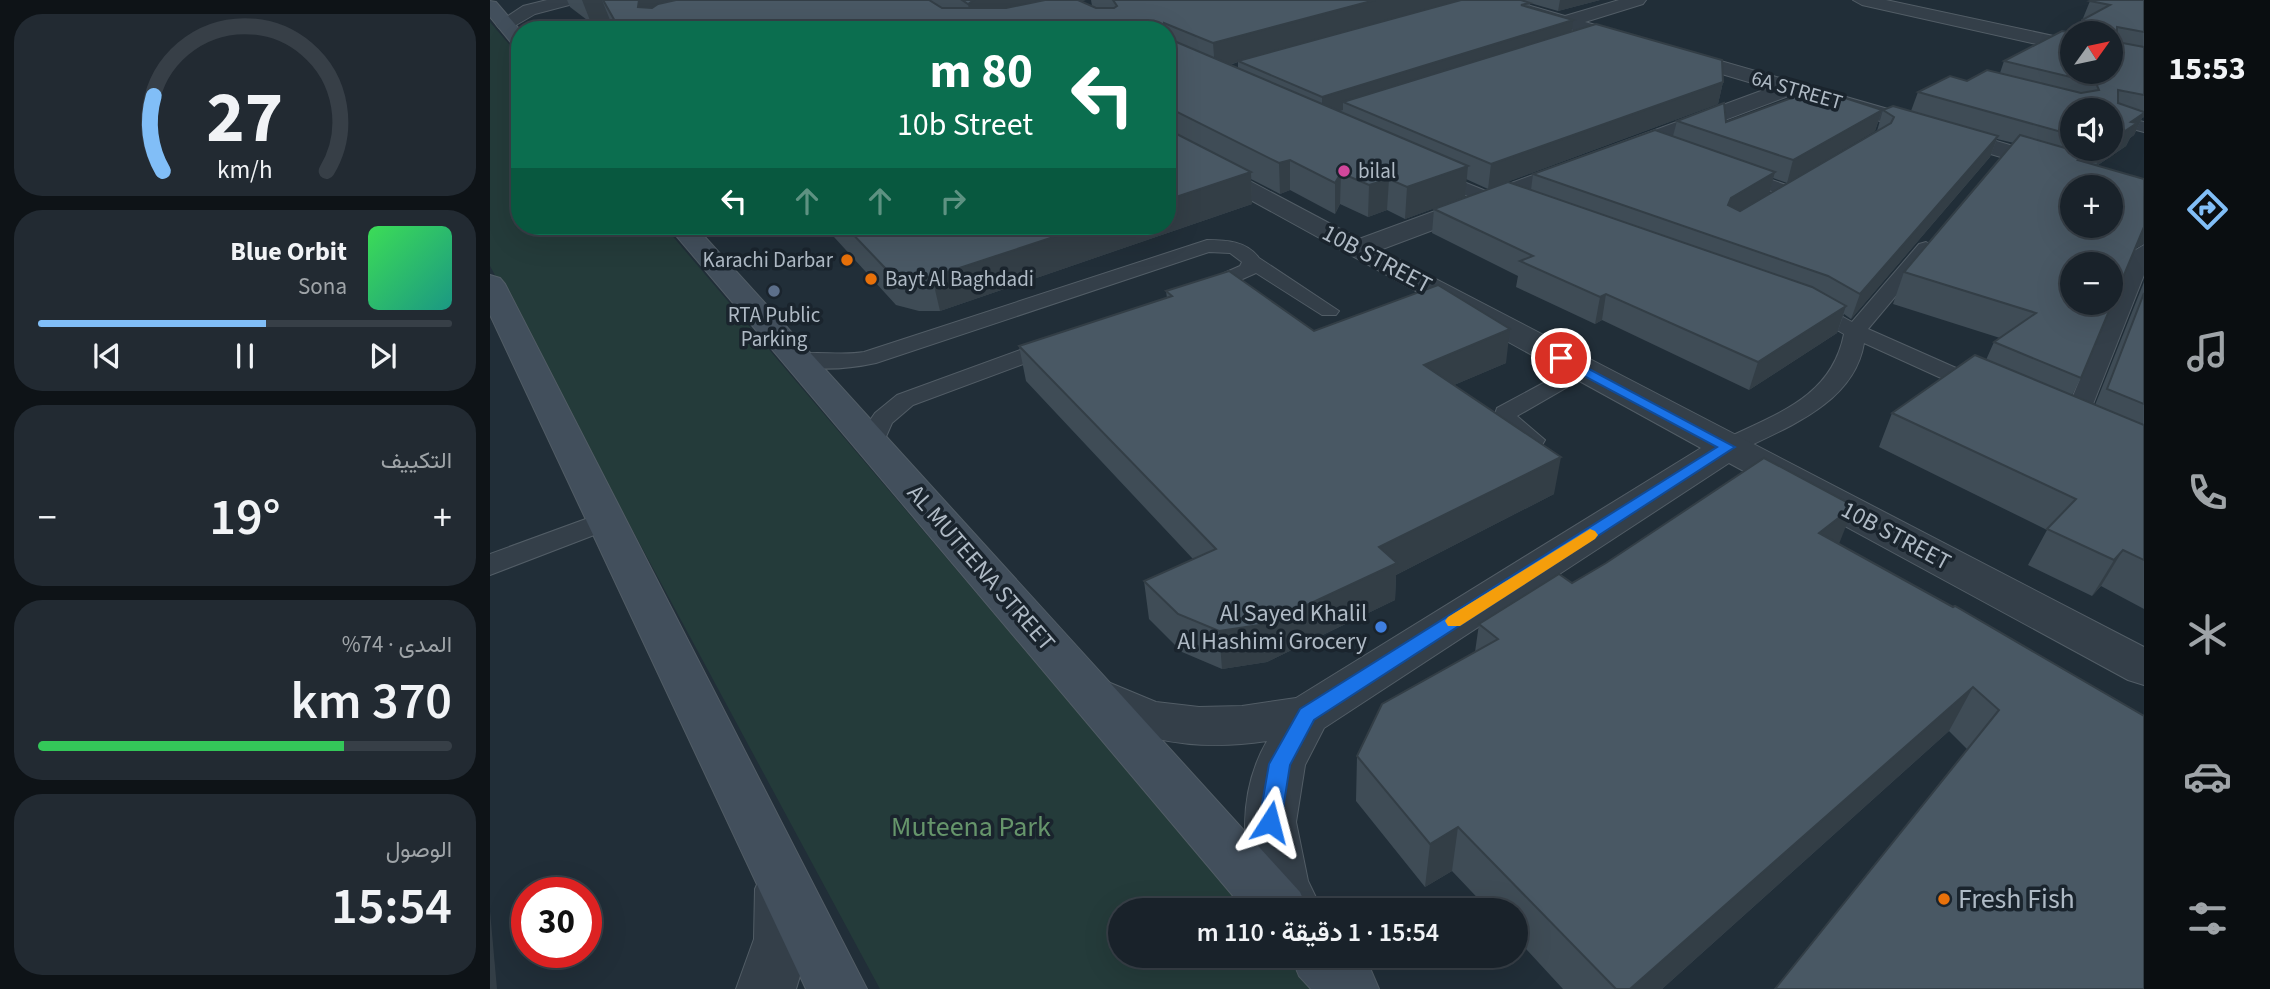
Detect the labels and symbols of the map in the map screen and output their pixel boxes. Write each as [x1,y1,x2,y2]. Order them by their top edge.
north arrow [2060,21,2123,84]
street label: 6A STREET [1748,63,1846,117]
place label: bilal [1358,156,1396,186]
marker: bilal [1336,163,1352,179]
street label: 10B STREET [1316,215,1438,303]
place label: Karachi Darbar [703,245,834,275]
marker: Karachi Darbar [839,252,855,268]
place label: Bayt Al Baghdadi [885,264,1034,294]
marker: Bayt Al Baghdadi [863,271,879,287]
marker: RTA Public Parking [766,283,782,299]
place label: RTA Public Parking [728,300,821,354]
pin [1531,328,1591,388]
street label: AL MUTEENA STREET [899,477,1063,659]
street label: 10B STREET [1835,492,1957,580]
place label: Al Sayed Khalil Al Hashimi Grocery [1177,596,1367,659]
marker: Al Sayed Khalil Al Hashimi Grocery [1373,619,1389,635]
position arrow [1233,785,1307,859]
park label: Muteena Park [891,807,1051,847]
speed limit sign: 30 [511,877,602,968]
place label: Fresh Fish [1958,879,2075,919]
marker: Fresh Fish [1936,891,1952,907]

